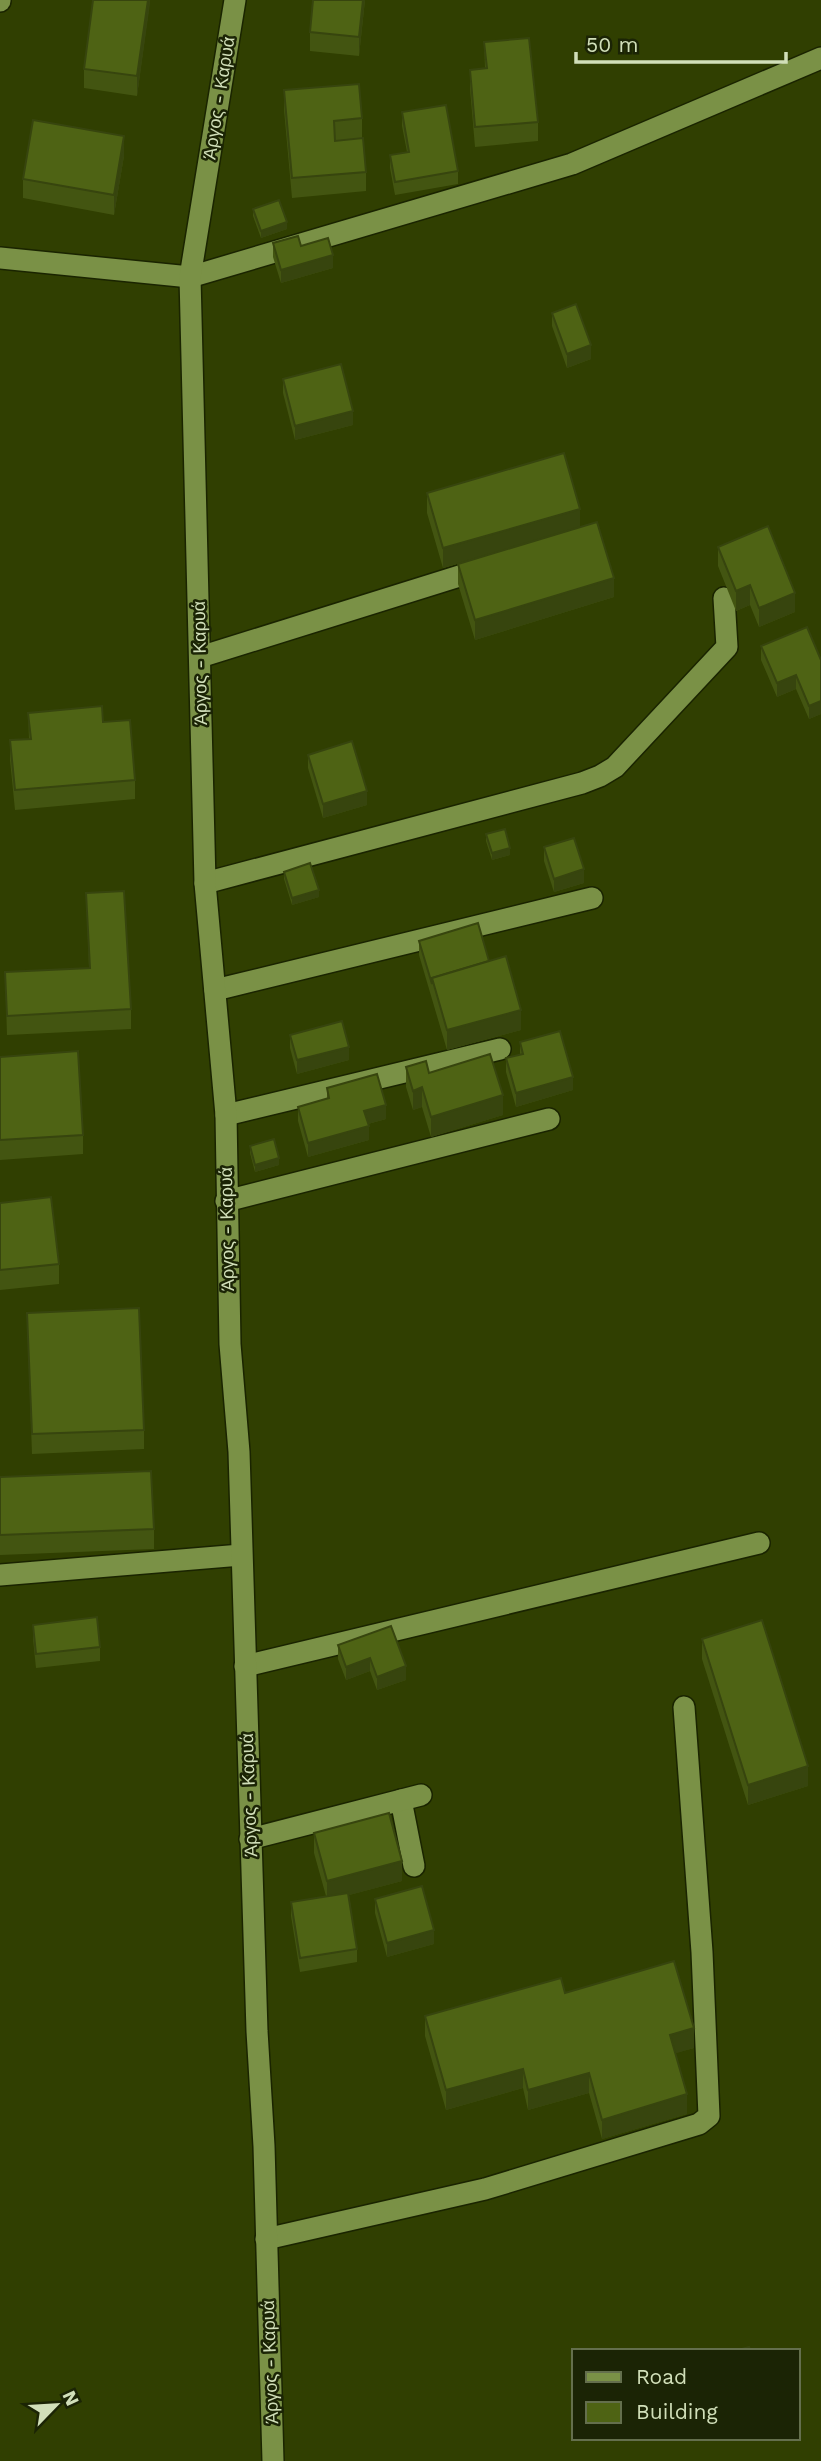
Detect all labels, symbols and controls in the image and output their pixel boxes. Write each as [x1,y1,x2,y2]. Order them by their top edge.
scale bar [576,21,786,65]
text: 50 m [586,32,638,57]
street label: Άργος - Καρυά [198,35,239,161]
street label: Άργος - Καρυά [188,601,211,725]
street label: Άργος - Καρυά [215,1167,238,1291]
street label: Άργος - Καρυά [236,1733,261,1857]
street label: Άργος - Καρυά [257,2300,282,2424]
legend [572,2349,800,2440]
text: Road [636,2364,687,2389]
north arrow [21,2370,91,2440]
text: N [58,2387,84,2409]
text: Building [636,2399,718,2424]

